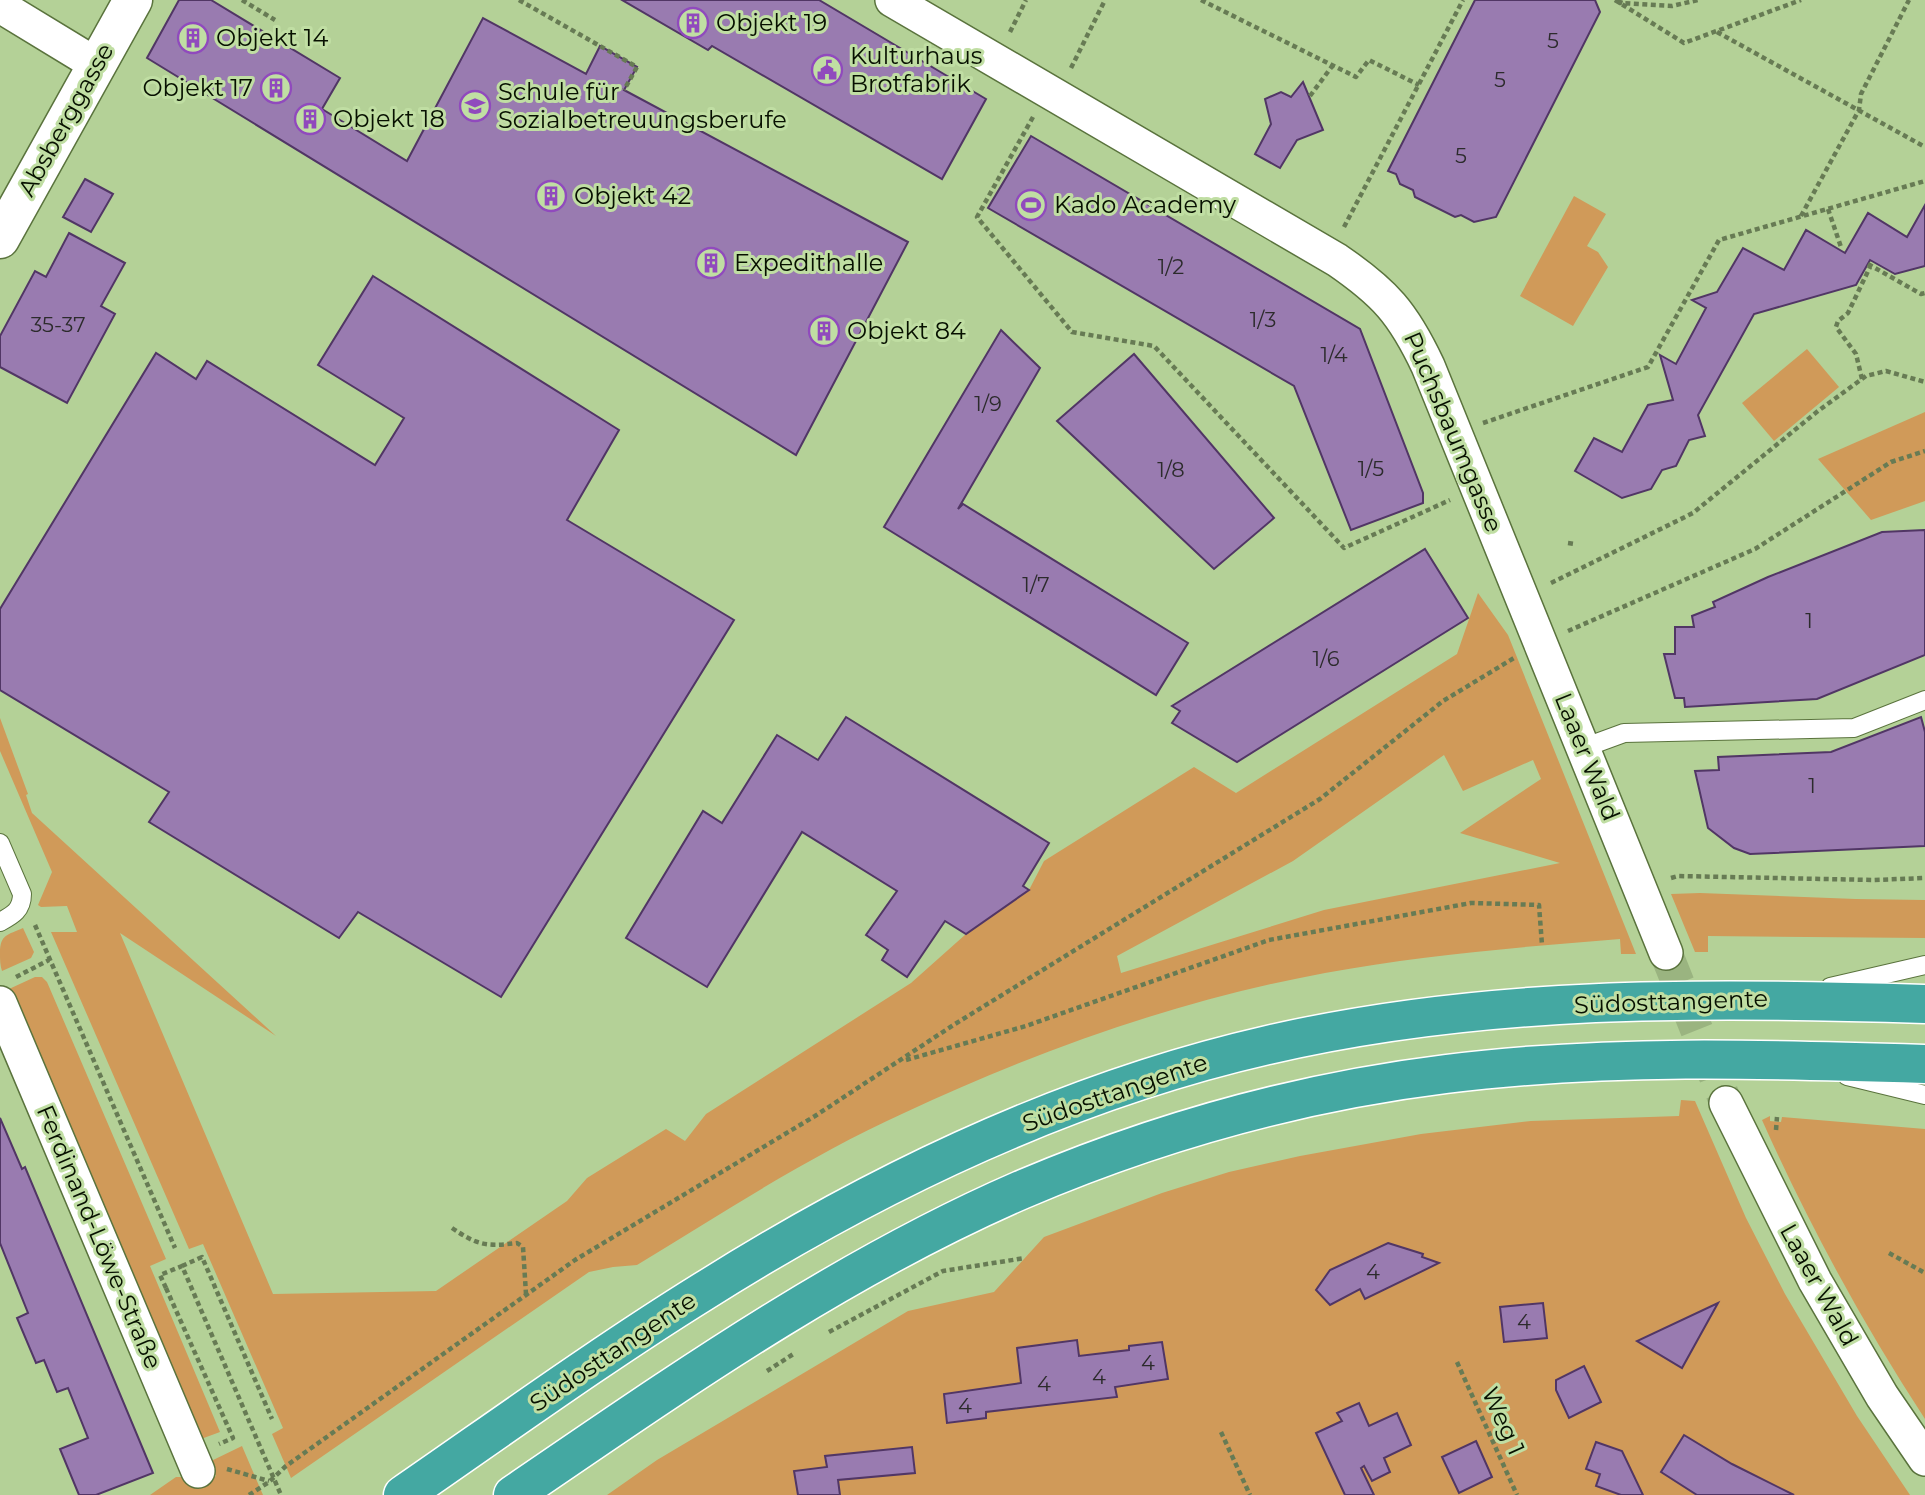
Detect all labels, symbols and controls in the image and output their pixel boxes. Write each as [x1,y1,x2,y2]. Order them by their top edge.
building icon: Objekt 19 [676,6,710,40]
place label: Objekt 19 [716,8,827,37]
building icon: Objekt 14 [176,21,210,55]
place label: Objekt 14 [216,23,328,52]
house number: 5 [1547,28,1559,53]
street label: Absberggasse [12,38,120,201]
place label: Kulturhaus Brotfabrik [850,41,983,98]
public building icon: Kulturhaus Brotfabrik [810,53,844,87]
house number: 5 [1494,67,1506,92]
building icon: Objekt 17 [259,71,293,105]
place label: Objekt 17 [142,73,253,102]
place label: Schule für Sozialbetreuungsberufe [498,77,787,134]
school or university icon: Schule für Sozialbetreuungsberufe [458,89,492,123]
building icon: Objekt 18 [293,102,327,136]
place label: Objekt 18 [333,104,445,133]
house number: 5 [1455,143,1467,168]
building icon: Objekt 42 [534,179,568,213]
place label: Objekt 42 [574,181,691,210]
sports icon: Kado Academy [1014,188,1048,222]
place label: Kado Academy [1054,190,1236,219]
building icon: Expedithalle [694,246,728,280]
place label: Expedithalle [734,248,883,277]
house number: 1/2 [1158,254,1184,279]
house number: 1/3 [1250,307,1276,332]
house number: 35-37 [30,312,86,337]
building icon: Objekt 84 [807,314,841,348]
place label: Objekt 84 [847,316,966,345]
street label: Puchsbaumgasse [1398,327,1509,536]
house number: 1/4 [1320,342,1348,367]
house number: 1/9 [974,391,1002,416]
house number: 1/5 [1358,456,1384,481]
house number: 1/8 [1157,457,1185,482]
house number: 1/7 [1022,572,1050,597]
house number: 1 [1805,608,1813,633]
house number: 1/6 [1313,646,1340,671]
street label: Laaer Wald [1549,689,1626,825]
house number: 1 [1808,773,1816,798]
street label: Südosttangente [1574,984,1768,1019]
street label: Südosttangente [1018,1047,1211,1138]
street label: Ferdinand-Löwe-Straße [31,1100,168,1373]
street label: Laaer Wald [1774,1219,1865,1351]
house number: 4 [1366,1259,1380,1284]
street label: Südosttangente [524,1285,701,1418]
house number: 4 [1517,1309,1531,1334]
house number: 4 [1141,1350,1155,1375]
house number: 4 [1092,1364,1106,1389]
house number: 4 [1037,1371,1051,1396]
street label: Weg 1 [1476,1382,1531,1459]
house number: 4 [958,1393,972,1418]

